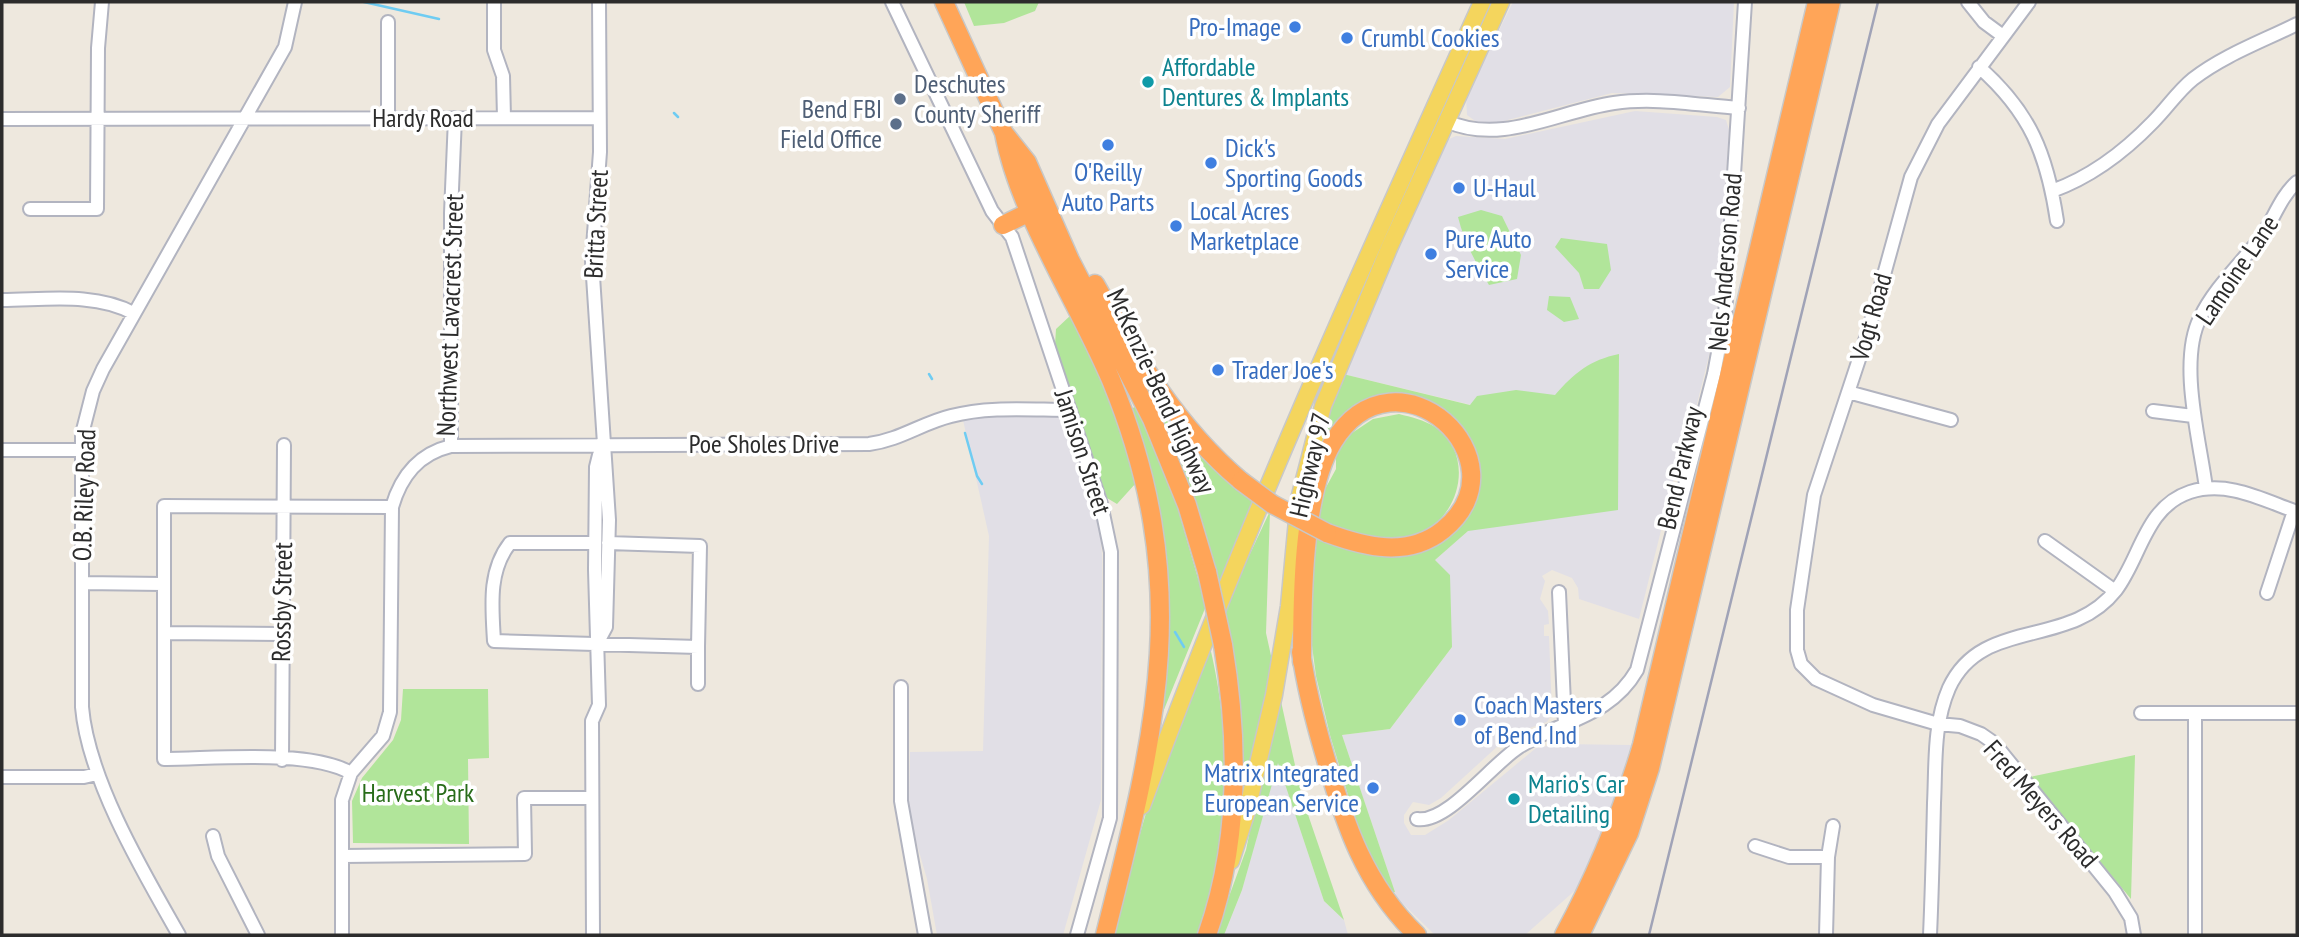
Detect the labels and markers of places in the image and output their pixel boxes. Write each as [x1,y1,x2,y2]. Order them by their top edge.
place label: Pro-Image [1189,10,1281,43]
marker: Pro-Image [1287,19,1303,35]
place label: Crumbl Cookies [1361,21,1500,54]
marker: Crumbl Cookies [1339,30,1355,46]
place label: Affordable Dentures & Implants [1162,50,1349,113]
place label: Deschutes County Sheriff [914,67,1041,130]
marker: Affordable Dentures & Implants [1140,74,1156,90]
marker: Deschutes County Sheriff [892,91,908,107]
place label: Bend FBI Field Office [780,92,882,155]
marker: Bend FBI Field Office [888,116,904,132]
place label: Dick's Sporting Goods [1225,131,1363,194]
marker: O'Reilly Auto Parts [1100,137,1116,153]
place label: O'Reilly Auto Parts [1062,155,1154,218]
marker: Dick's Sporting Goods [1203,155,1219,171]
place label: U-Haul [1473,171,1536,204]
marker: U-Haul [1451,180,1467,196]
place label: Local Acres Marketplace [1190,194,1299,257]
marker: Local Acres Marketplace [1168,218,1184,234]
place label: Pure Auto Service [1445,222,1532,285]
marker: Pure Auto Service [1423,246,1439,262]
place label: Trader Joe's [1232,353,1334,386]
marker: Trader Joe's [1210,362,1226,378]
place label: Coach Masters of Bend Ind [1474,688,1602,751]
marker: Coach Masters of Bend Ind [1452,712,1468,728]
place label: Matrix Integrated European Service [1204,756,1359,819]
place label: Mario's Car Detailing [1528,767,1625,830]
marker: Matrix Integrated European Service [1365,780,1381,796]
marker: Mario's Car Detailing [1506,791,1522,807]

